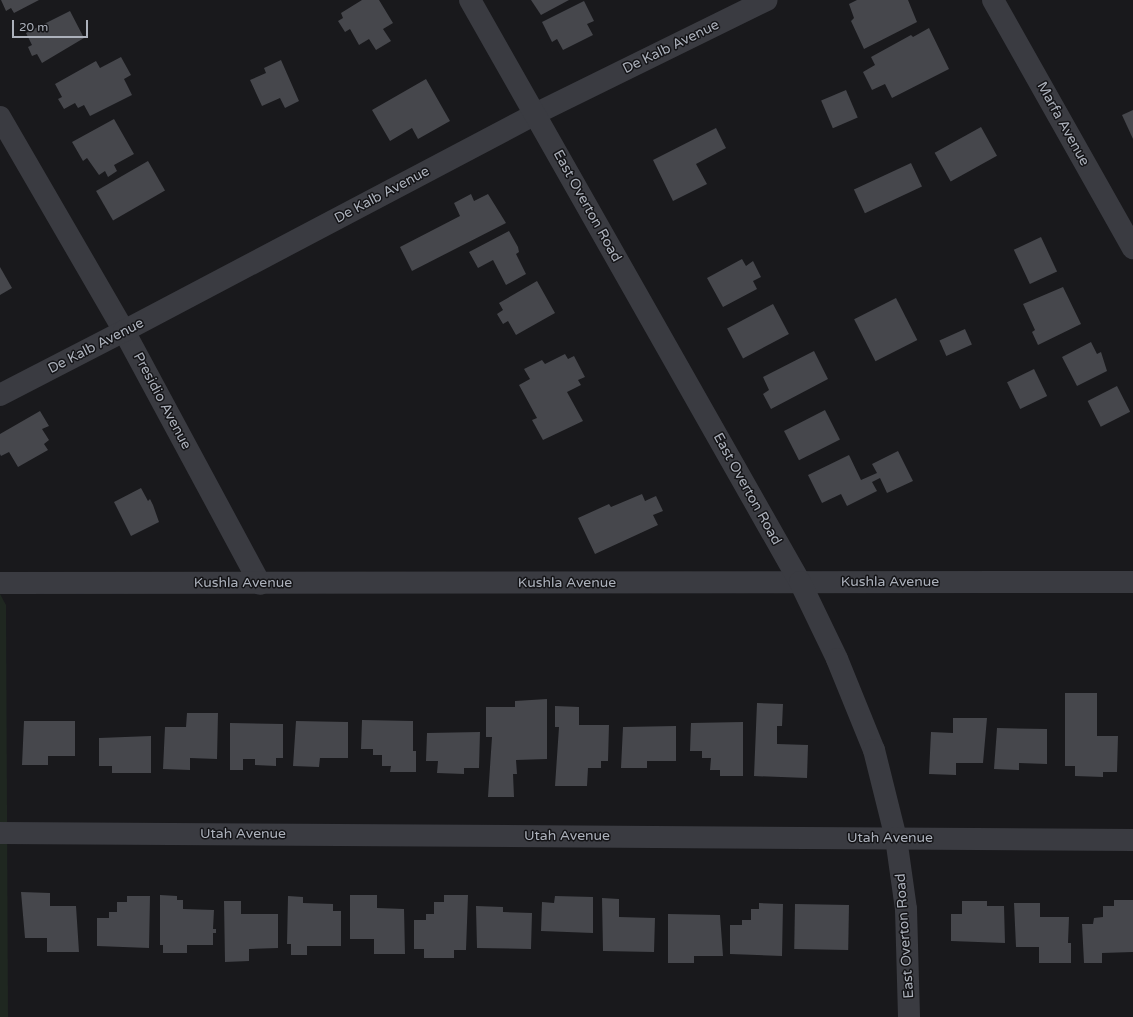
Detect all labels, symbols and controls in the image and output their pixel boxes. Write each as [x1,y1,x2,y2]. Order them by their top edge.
scale bar [14,12,90,38]
street label: De Kalb Avenue [620,16,722,78]
text: 20 m [19,20,48,34]
street label: Marfa Avenue [1033,79,1093,169]
street label: East Overton Road [549,147,625,265]
street label: De Kalb Avenue [332,163,432,227]
street label: De Kalb Avenue [45,315,147,377]
street label: Presidio Avenue [129,350,195,452]
street label: East Overton Road [709,430,785,548]
street label: Kushla Avenue [841,574,939,590]
street label: Kushla Avenue [194,575,292,591]
street label: Kushla Avenue [518,575,616,591]
street label: Utah Avenue [200,826,286,842]
street label: Utah Avenue [524,828,610,844]
street label: Utah Avenue [847,830,933,846]
street label: East Overton Road [892,873,918,999]

